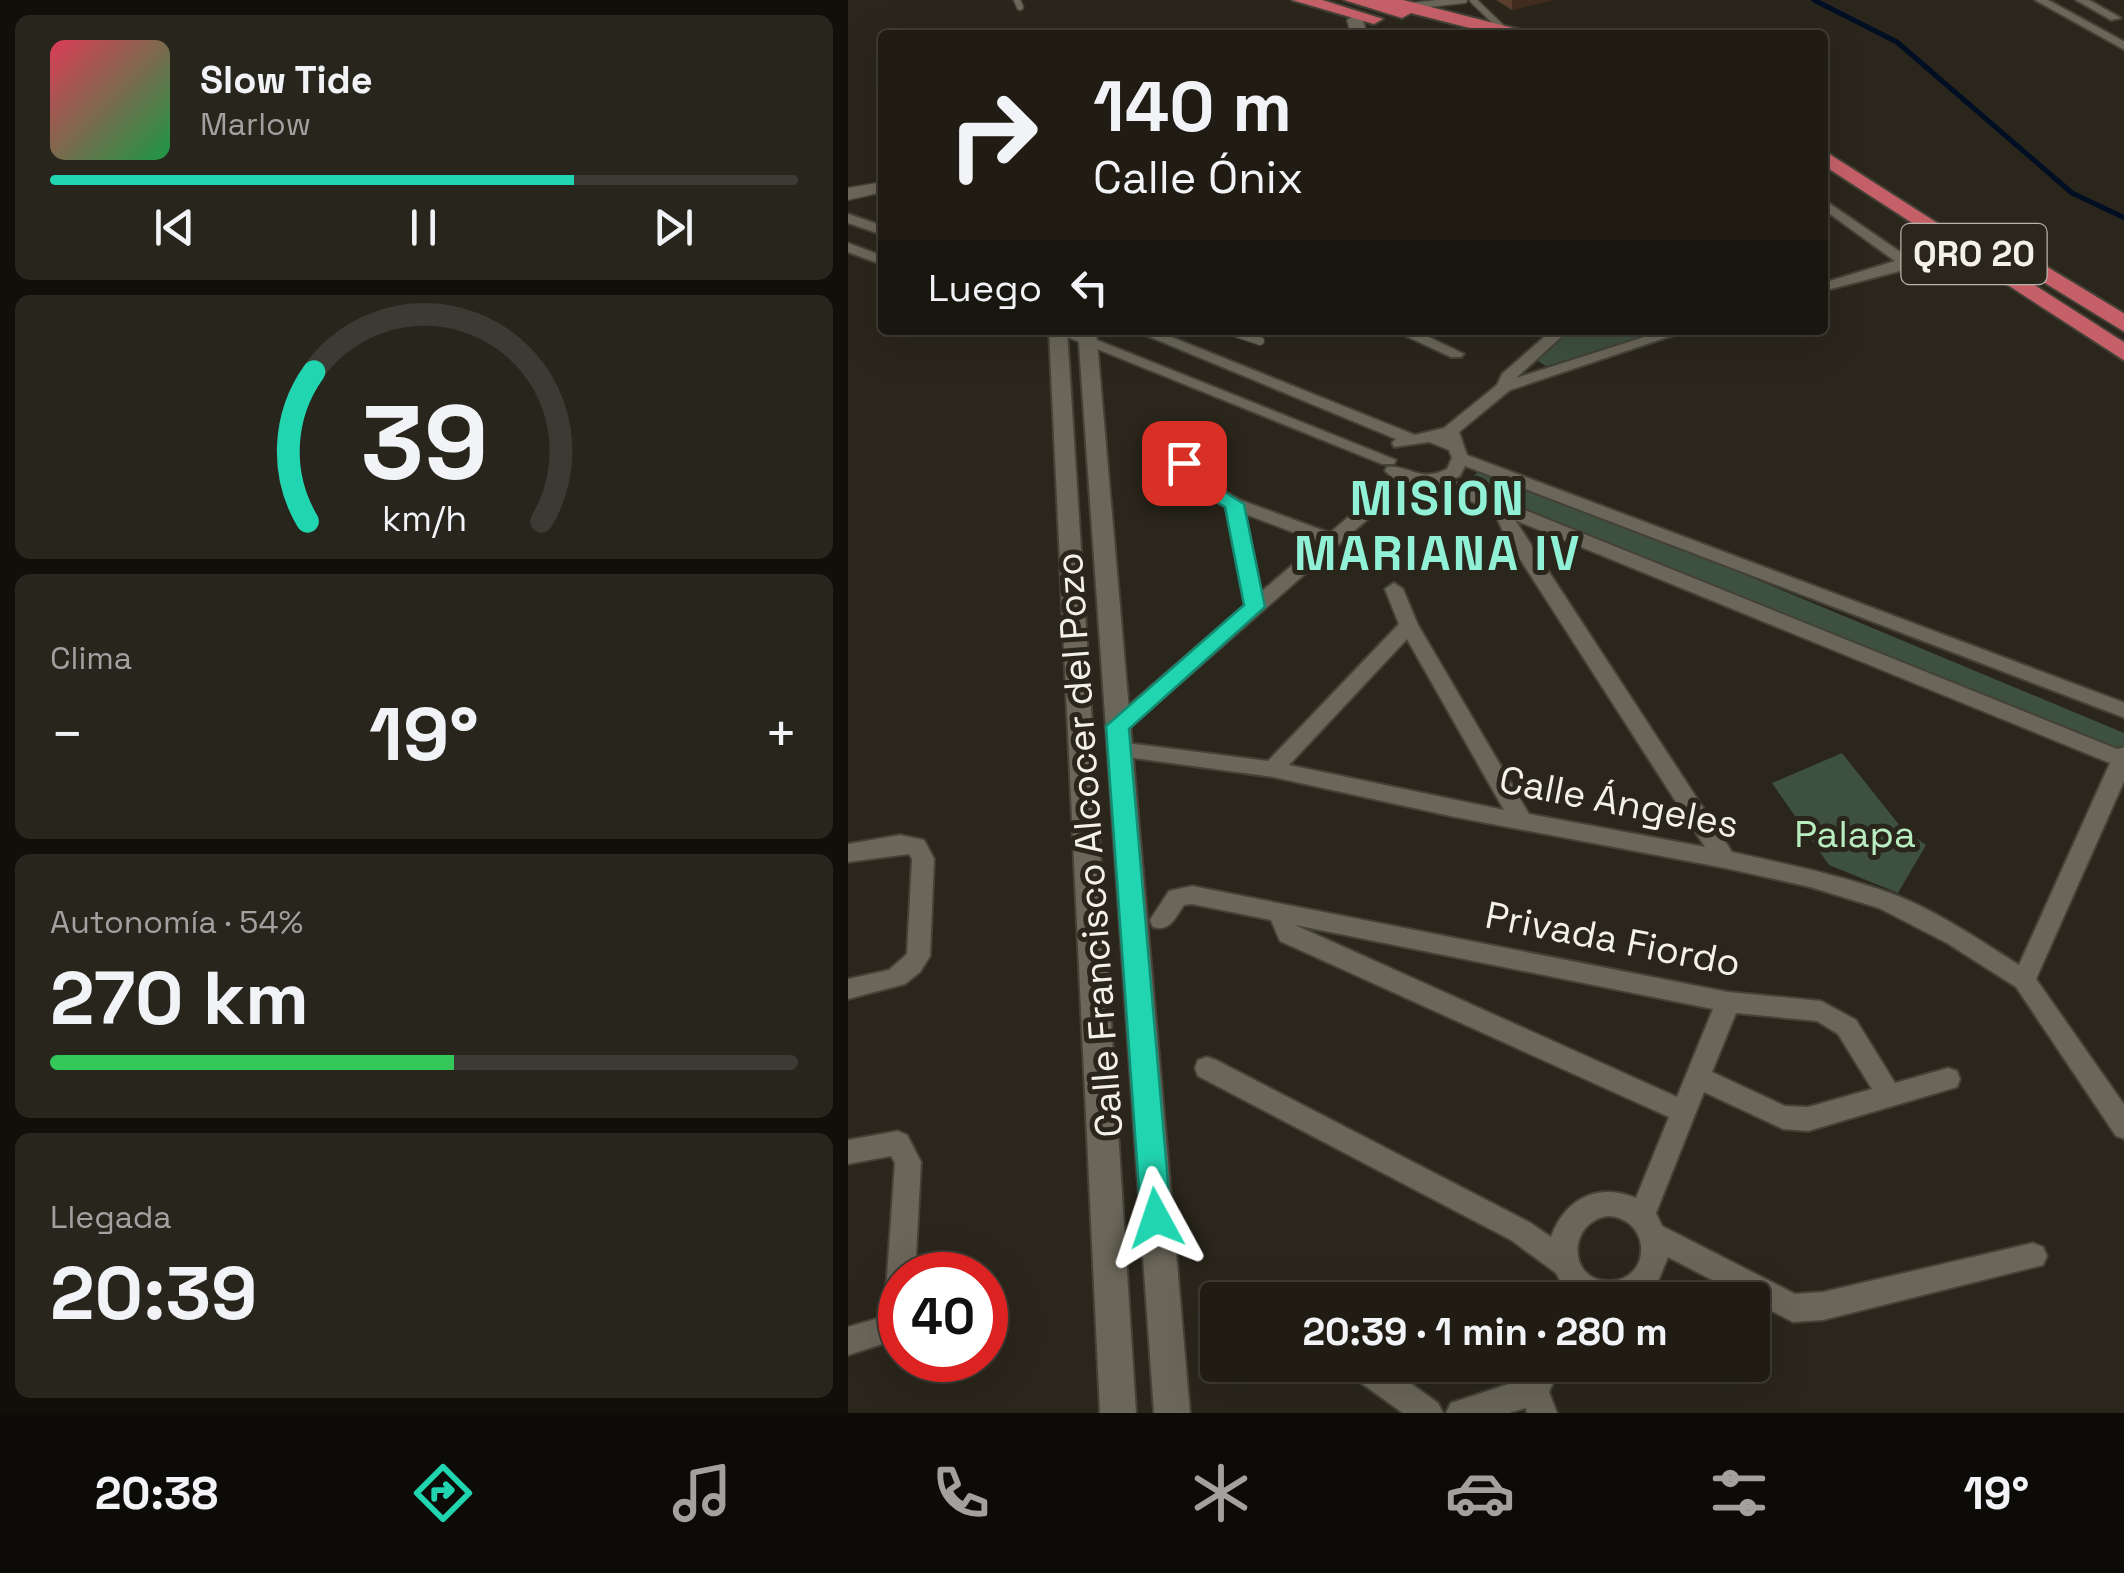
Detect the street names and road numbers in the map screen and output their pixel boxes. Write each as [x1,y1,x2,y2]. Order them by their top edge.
road number: QRO 20 [1902,224,2046,284]
street label: Calle Francisco Alcocer del Pozo [1045,551,1133,1139]
street label: Calle Ángeles [1495,755,1743,849]
street label: Privada Fiordo [1481,891,1745,987]

